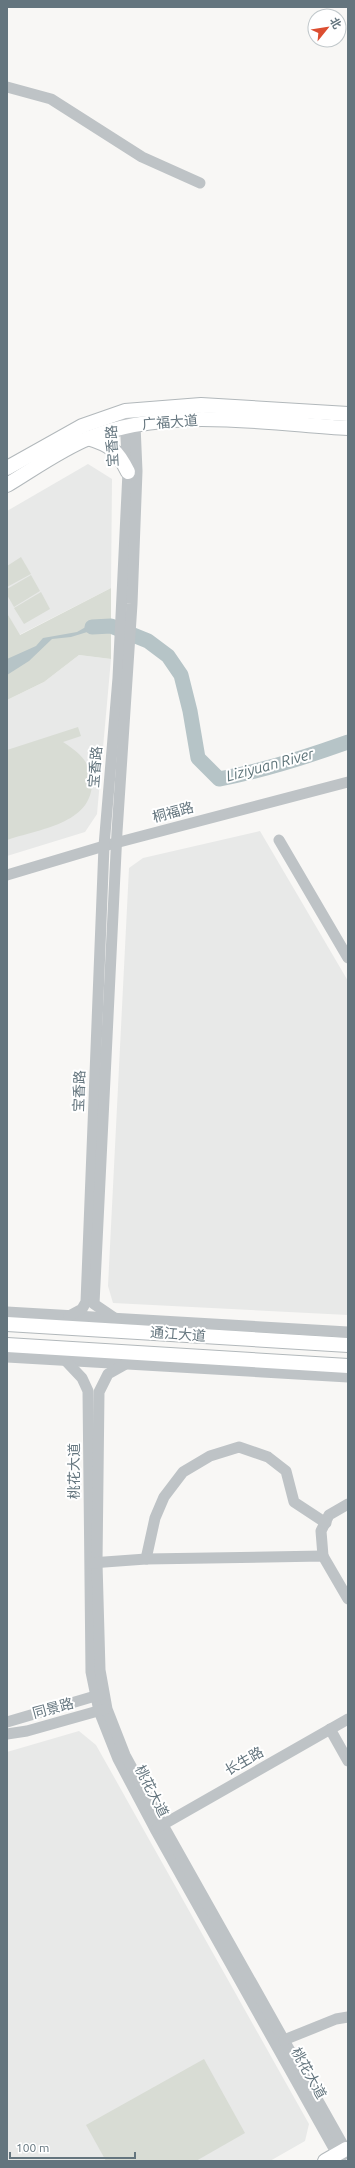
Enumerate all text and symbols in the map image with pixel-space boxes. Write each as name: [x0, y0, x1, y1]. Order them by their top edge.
north arrow: [307, 8, 347, 48]
text: 北: [328, 15, 344, 31]
street label: 广福大道: [142, 412, 198, 432]
street label: 宝香路: [103, 425, 121, 467]
water label: Liziyuan River: [224, 744, 317, 784]
street label: 宝香路: [85, 745, 105, 789]
street label: 桐福路: [151, 799, 195, 825]
street label: 宝香路: [70, 1070, 88, 1112]
street label: 通江大道: [150, 1324, 206, 1344]
street label: 桃花大道: [66, 1443, 82, 1499]
street label: 同景路: [31, 1695, 75, 1721]
street label: 长生路: [222, 1744, 266, 1778]
street label: 桃花大道: [132, 1762, 172, 1820]
street label: 桃花大道: [288, 2045, 330, 2101]
scale bar: [10, 2134, 135, 2160]
text: 100 m: [16, 2141, 49, 2154]

